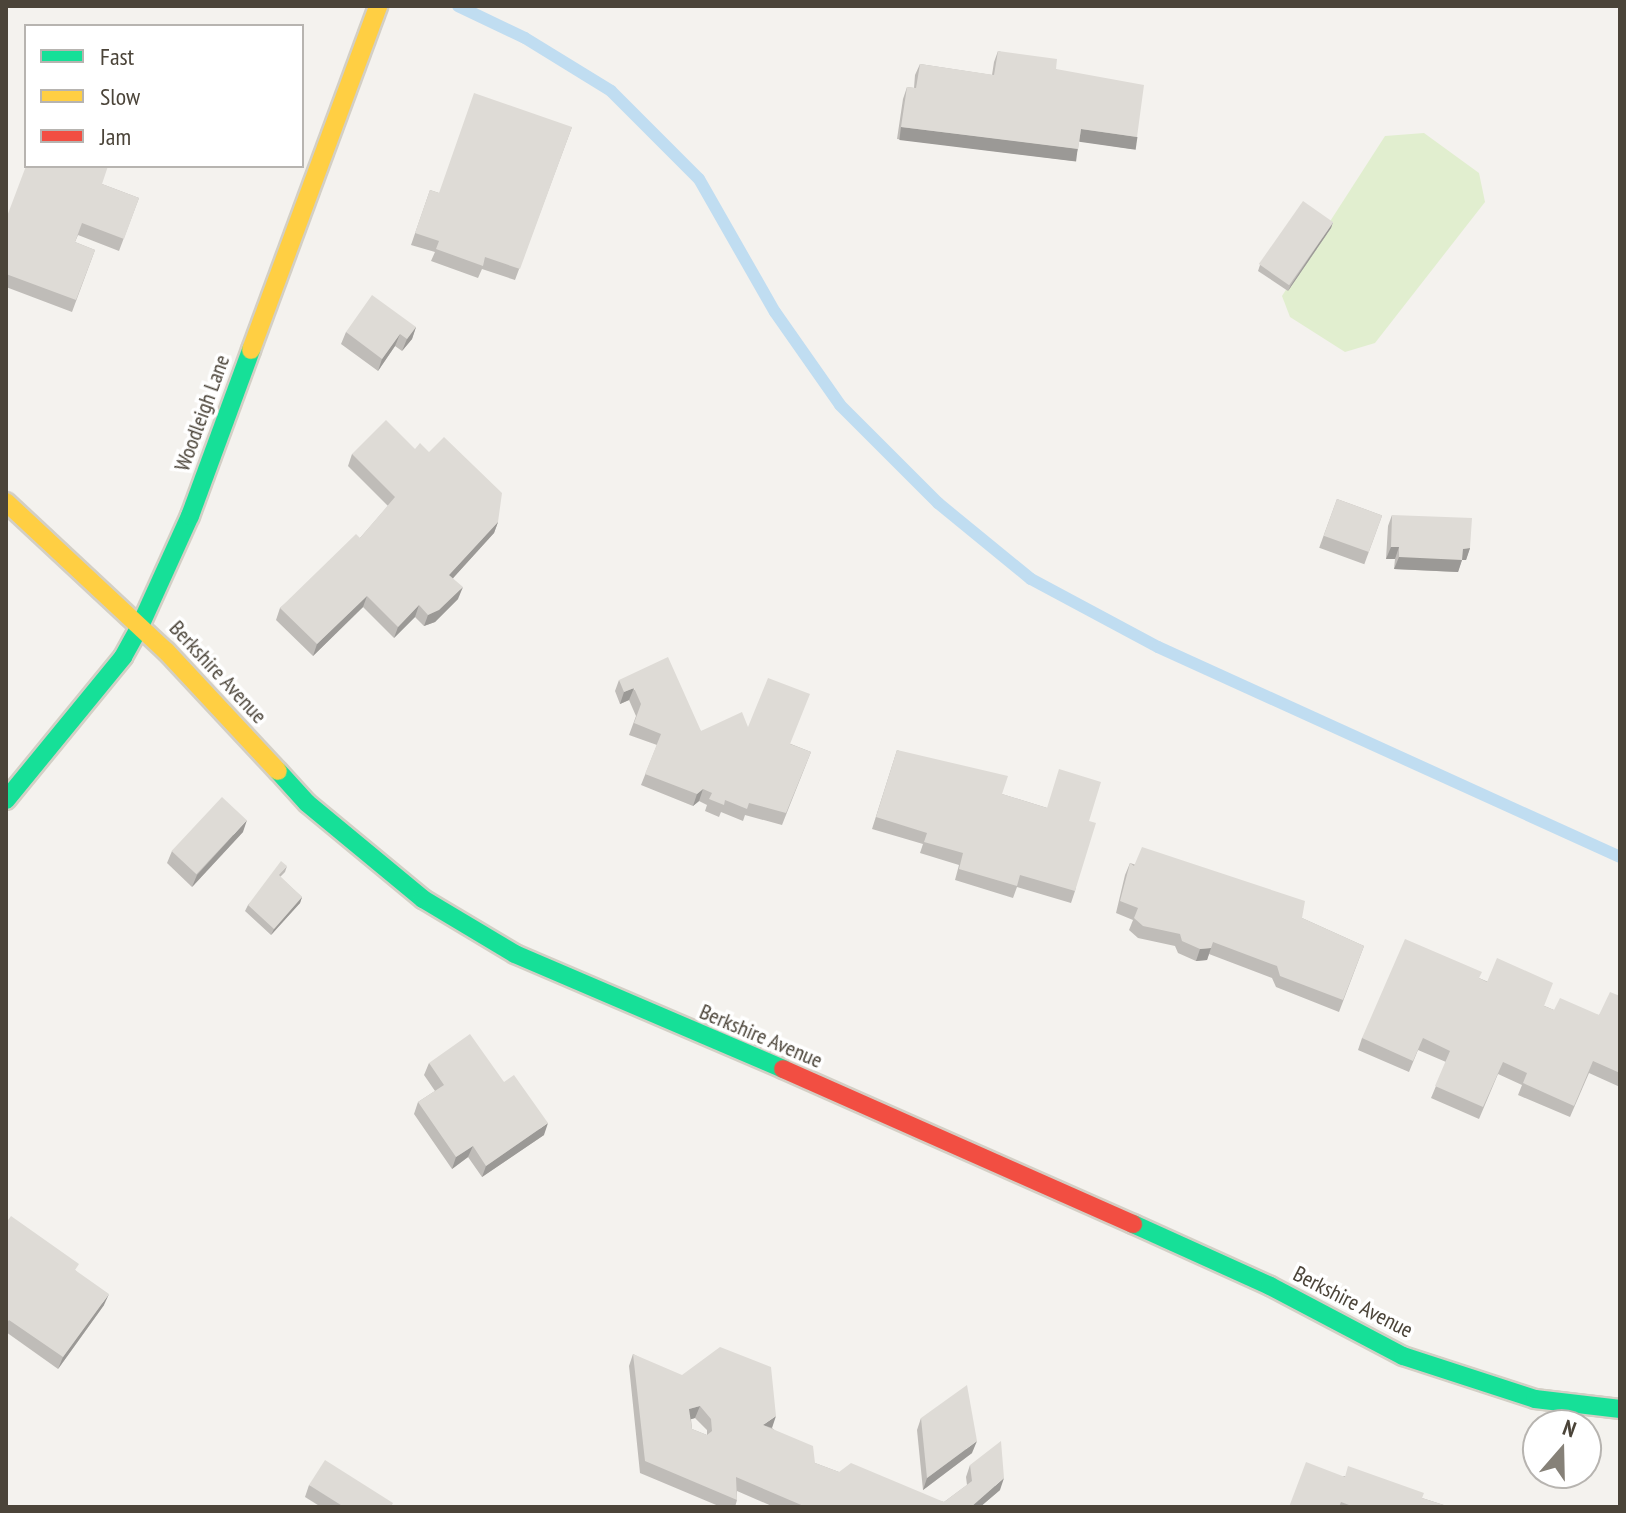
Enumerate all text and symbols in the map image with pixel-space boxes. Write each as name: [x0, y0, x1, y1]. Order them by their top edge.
legend: [24, 24, 304, 168]
text: Fast: [100, 41, 134, 72]
text: Slow: [100, 81, 140, 112]
text: Jam: [100, 121, 131, 152]
street label: Woodleigh Lane: [169, 351, 235, 475]
street label: Berkshire Avenue: [164, 615, 272, 729]
street label: Berkshire Avenue: [695, 998, 827, 1074]
street label: Berkshire Avenue: [1289, 1260, 1417, 1344]
north arrow: [1522, 1409, 1602, 1489]
text: N: [1559, 1413, 1580, 1444]

